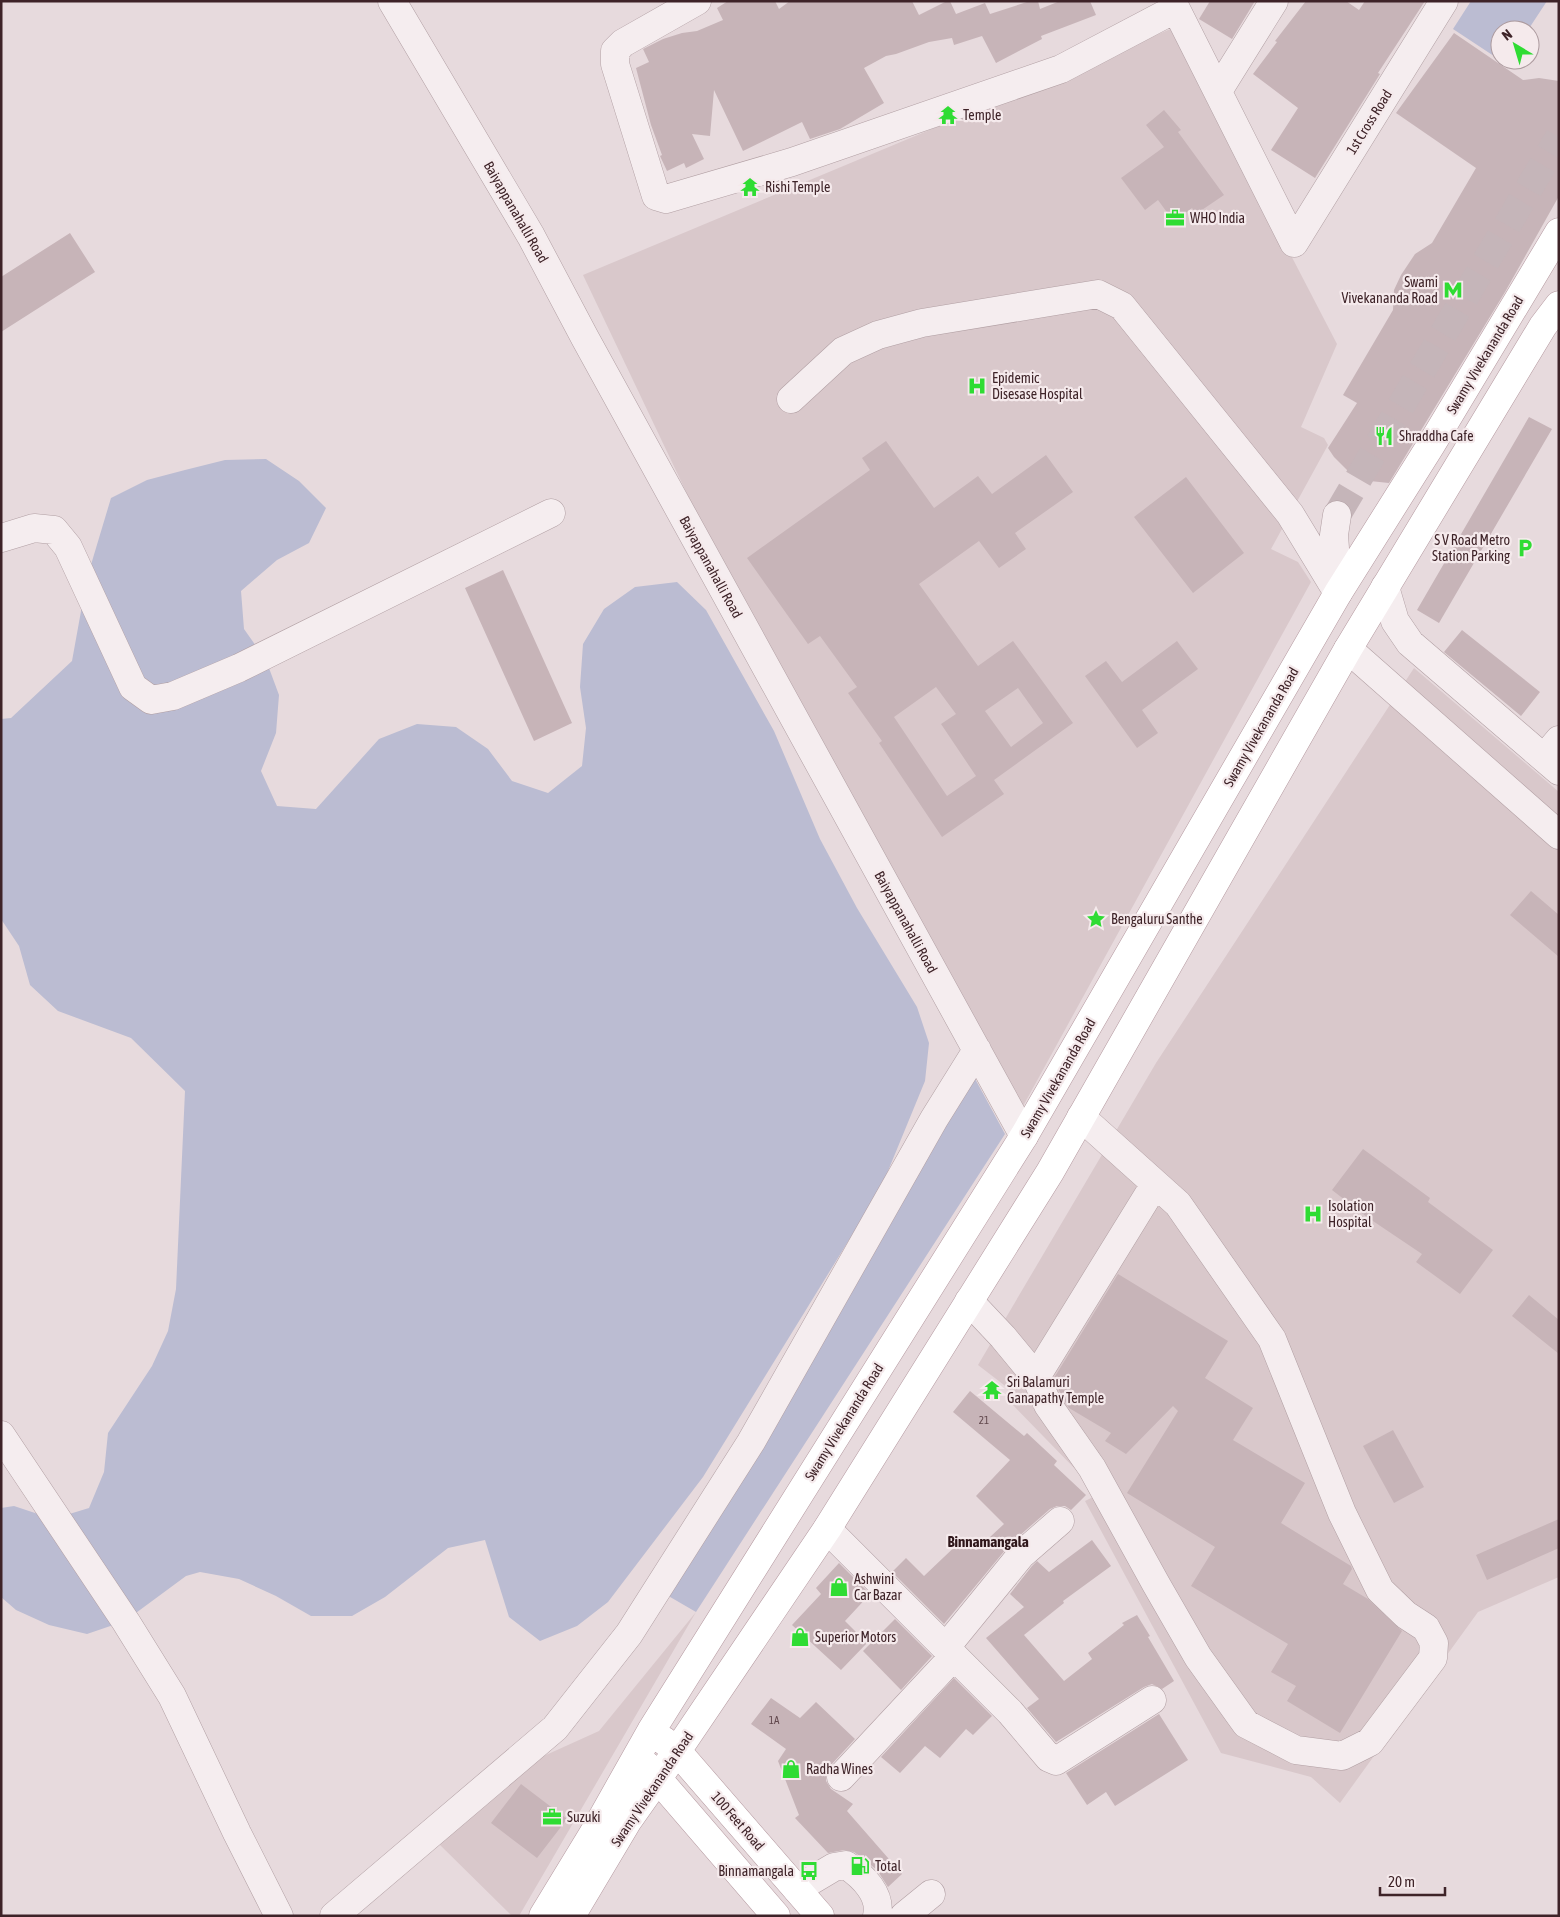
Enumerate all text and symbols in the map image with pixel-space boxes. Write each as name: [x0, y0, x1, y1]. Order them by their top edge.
north arrow: [1490, 20, 1540, 70]
text: N: [1499, 26, 1515, 44]
street label: 1st Cross Road: [1343, 87, 1395, 157]
temple icon: Temple: [937, 104, 959, 126]
place label: Temple: [963, 107, 1001, 123]
street label: Baiyappanahalli Road: [481, 159, 551, 265]
temple icon: Rishi Temple: [739, 176, 761, 198]
place label: Rishi Temple: [765, 179, 830, 195]
office icon: WHO India: [1164, 207, 1186, 229]
place label: WHO India: [1190, 210, 1245, 226]
place label: Swami Vivekananda Road: [1341, 274, 1438, 306]
metro station icon: Swami Vivekananda Road: [1442, 279, 1464, 301]
street label: Swamy Vivekananda Road: [1443, 293, 1527, 417]
place label: Epidemic Disesase Hospital: [992, 370, 1083, 402]
hospital icon: Epidemic Disesase Hospital: [966, 375, 988, 397]
restaurant icon: Shraddha Cafe: [1373, 425, 1395, 447]
place label: Shraddha Cafe: [1399, 428, 1474, 444]
street label: Baiyappanahalli Road: [676, 513, 746, 621]
place label: S V Road Metro Station Parking: [1432, 532, 1510, 564]
parking icon: S V Road Metro Station Parking: [1514, 537, 1536, 559]
street label: Swamy Vivekananda Road: [1220, 665, 1302, 789]
street label: Baiyappanahalli Road: [871, 868, 941, 976]
place icon: Bengaluru Santhe: [1085, 908, 1107, 930]
place label: Bengaluru Santhe: [1111, 911, 1203, 927]
street label: Swamy Vivekananda Road: [1017, 1016, 1099, 1140]
place label: Isolation Hospital: [1328, 1198, 1374, 1230]
hospital icon: Isolation Hospital: [1302, 1203, 1324, 1225]
street label: Swamy Vivekananda Road: [801, 1361, 887, 1483]
place label: Sri Balamuri Ganapathy Temple: [1007, 1374, 1104, 1406]
temple icon: Sri Balamuri Ganapathy Temple: [981, 1379, 1003, 1401]
house number: 21: [979, 1414, 989, 1426]
district label: Binnamangala: [947, 1533, 1029, 1550]
place label: Ashwini Car Bazar: [854, 1571, 903, 1603]
shop icon: Ashwini Car Bazar: [828, 1576, 850, 1598]
shop icon: Superior Motors: [789, 1626, 811, 1648]
place label: Superior Motors: [815, 1629, 896, 1645]
house number: 1A: [769, 1714, 780, 1726]
street label: Swamy Vivekananda Road: [608, 1729, 696, 1849]
shop icon: Radha Wines: [780, 1758, 802, 1780]
place label: Radha Wines: [806, 1761, 873, 1777]
street label: 100 Feet Road: [708, 1788, 768, 1854]
office icon: Suzuki: [541, 1806, 563, 1828]
place label: Suzuki: [567, 1809, 600, 1825]
fuel station icon: Total: [849, 1855, 871, 1877]
place label: Total: [875, 1858, 901, 1874]
bus stop icon: Binnamangala: [798, 1860, 820, 1882]
place label: Binnamangala: [718, 1863, 794, 1879]
scale bar: [1380, 1864, 1445, 1896]
text: 20 m: [1388, 1873, 1415, 1890]

